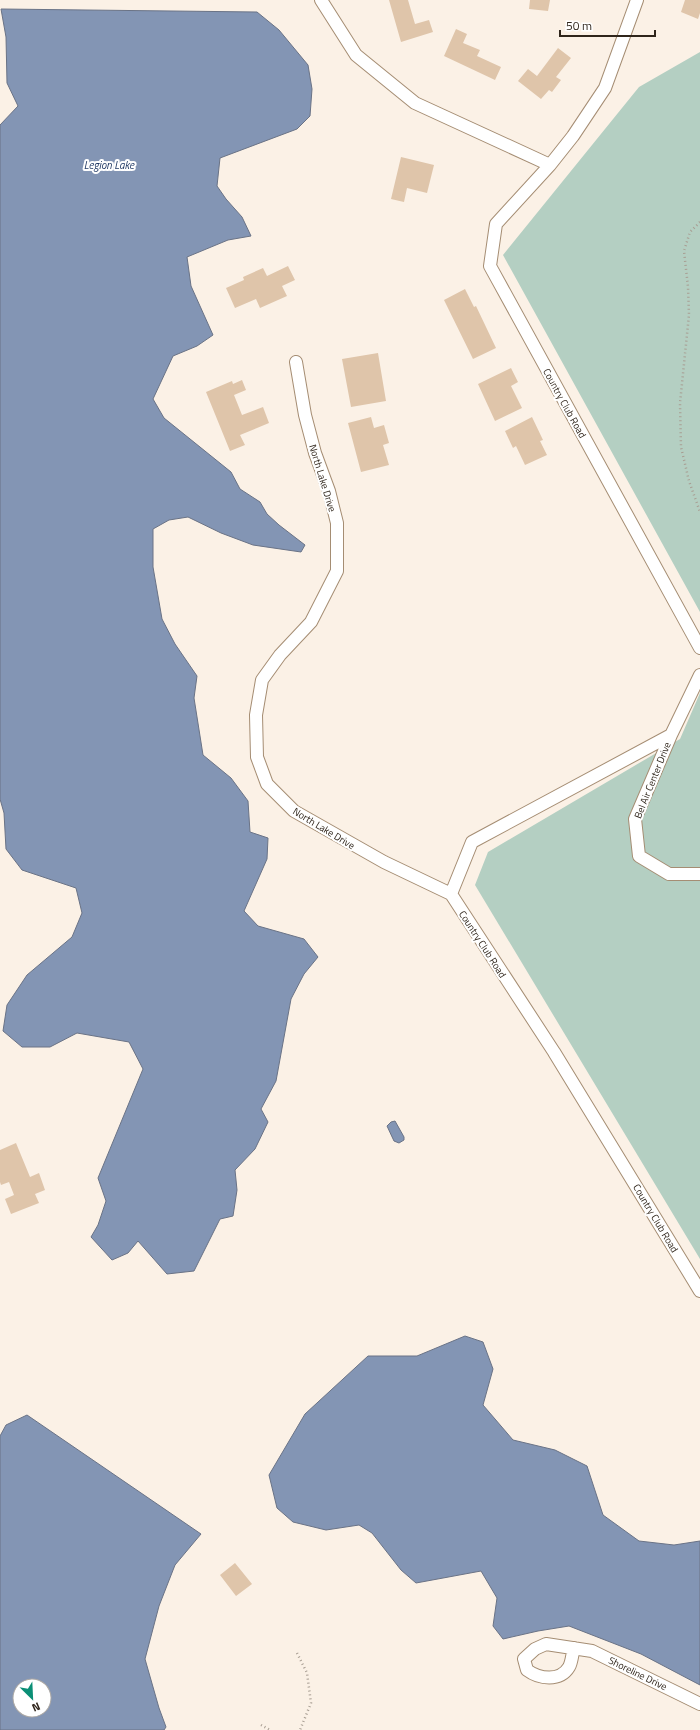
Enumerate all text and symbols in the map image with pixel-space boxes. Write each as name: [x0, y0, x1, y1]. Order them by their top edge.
scale bar: [560, 12, 655, 38]
text: 50 m: [566, 16, 592, 35]
water label: Legion Lake: [84, 157, 135, 173]
street label: Country Club Road: [539, 366, 590, 441]
street label: North Lake Drive: [305, 442, 340, 514]
street label: Bel Air Center Drive: [630, 740, 675, 821]
street label: North Lake Drive: [290, 804, 358, 853]
street label: Country Club Road: [455, 908, 510, 981]
street label: Country Club Road: [629, 1181, 682, 1255]
street label: Shoreline Drive: [606, 1653, 670, 1694]
north arrow: [12, 1678, 52, 1718]
text: N: [29, 1698, 43, 1716]

